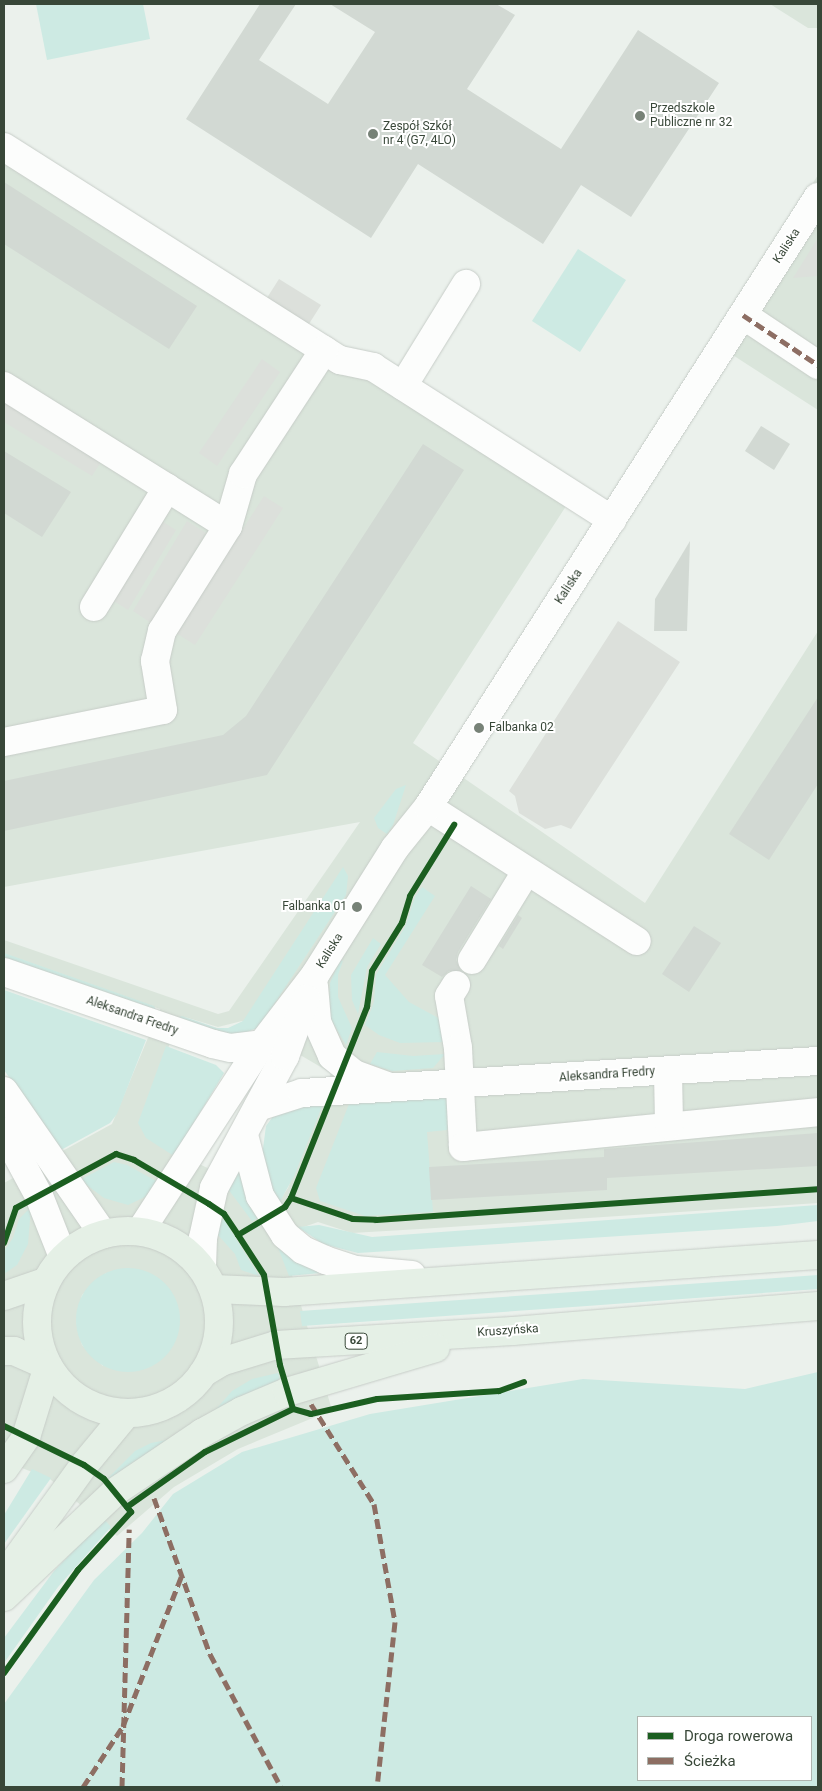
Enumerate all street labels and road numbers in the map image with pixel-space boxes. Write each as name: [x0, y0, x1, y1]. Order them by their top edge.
street label: Kaliska: [770, 226, 804, 266]
street label: Kaliska: [552, 567, 586, 607]
street label: Kaliska: [314, 931, 346, 971]
street label: Aleksandra Fredry: [84, 994, 180, 1038]
street label: Aleksandra Fredry: [559, 1064, 655, 1086]
street label: Kruszyńska: [477, 1322, 539, 1340]
road number: 62: [344, 1332, 368, 1350]

